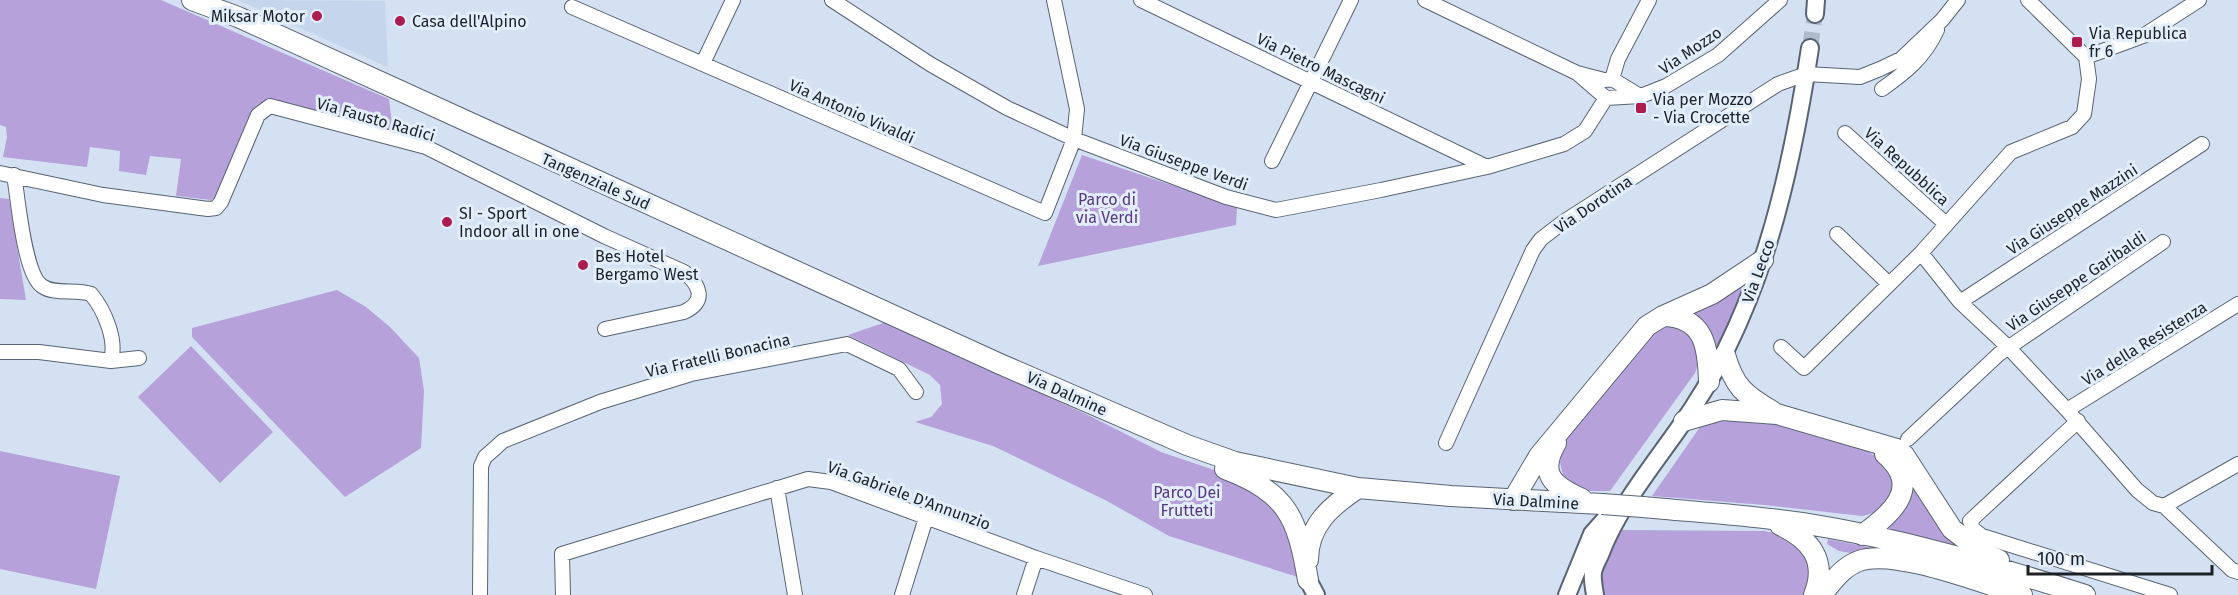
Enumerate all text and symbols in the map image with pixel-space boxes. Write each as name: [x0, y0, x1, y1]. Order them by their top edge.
place label: Miksar Motor: [211, 7, 306, 26]
marker: Miksar Motor: [310, 9, 324, 23]
place label: Casa dell'Alpino: [412, 12, 527, 31]
marker: Casa dell'Alpino: [393, 14, 407, 28]
street label: Via Mozzo: [1655, 23, 1725, 78]
place label: Via Republica fr 6: [2089, 24, 2187, 61]
street label: Via Pietro Mascagni: [1253, 29, 1388, 108]
marker: Via Republica fr 6: [2070, 35, 2084, 49]
street label: Via Antonio Vivaldi: [786, 75, 918, 148]
place label: Via per Mozzo - Via Crocette: [1653, 90, 1753, 127]
street label: Via Fausto Radici: [314, 93, 437, 145]
marker: Via per Mozzo - Via Crocette: [1634, 101, 1648, 115]
street label: Via Repubblica: [1860, 123, 1953, 209]
street label: Via Giuseppe Verdi: [1117, 130, 1251, 195]
street label: Tangenziale Sud: [539, 149, 653, 214]
street label: Via Giuseppe Mazzini: [2003, 160, 2141, 259]
street label: Via Dorotina: [1551, 172, 1636, 237]
park label: Parco di via Verdi: [1076, 190, 1138, 227]
place label: SI - Sport Indoor all in one: [459, 204, 580, 241]
marker: SI - Sport Indoor all in one: [440, 215, 454, 229]
street label: Via Giuseppe Garibaldi: [2003, 228, 2150, 335]
street label: Via Lecco: [1738, 237, 1779, 306]
place label: Bes Hotel Bergamo West: [595, 247, 699, 284]
marker: Bes Hotel Bergamo West: [576, 258, 590, 272]
street label: Via della Resistenza: [2078, 297, 2210, 390]
street label: Via Fratelli Bonacina: [644, 330, 792, 381]
street label: Via Dalmine: [1024, 367, 1110, 420]
street label: Via Gabriele D'Annunzio: [825, 457, 993, 534]
park label: Parco Dei Frutteti: [1153, 483, 1221, 520]
street label: Via Dalmine: [1493, 490, 1579, 513]
scale bar: [2028, 538, 2212, 576]
text: 100 m: [2037, 548, 2085, 570]

